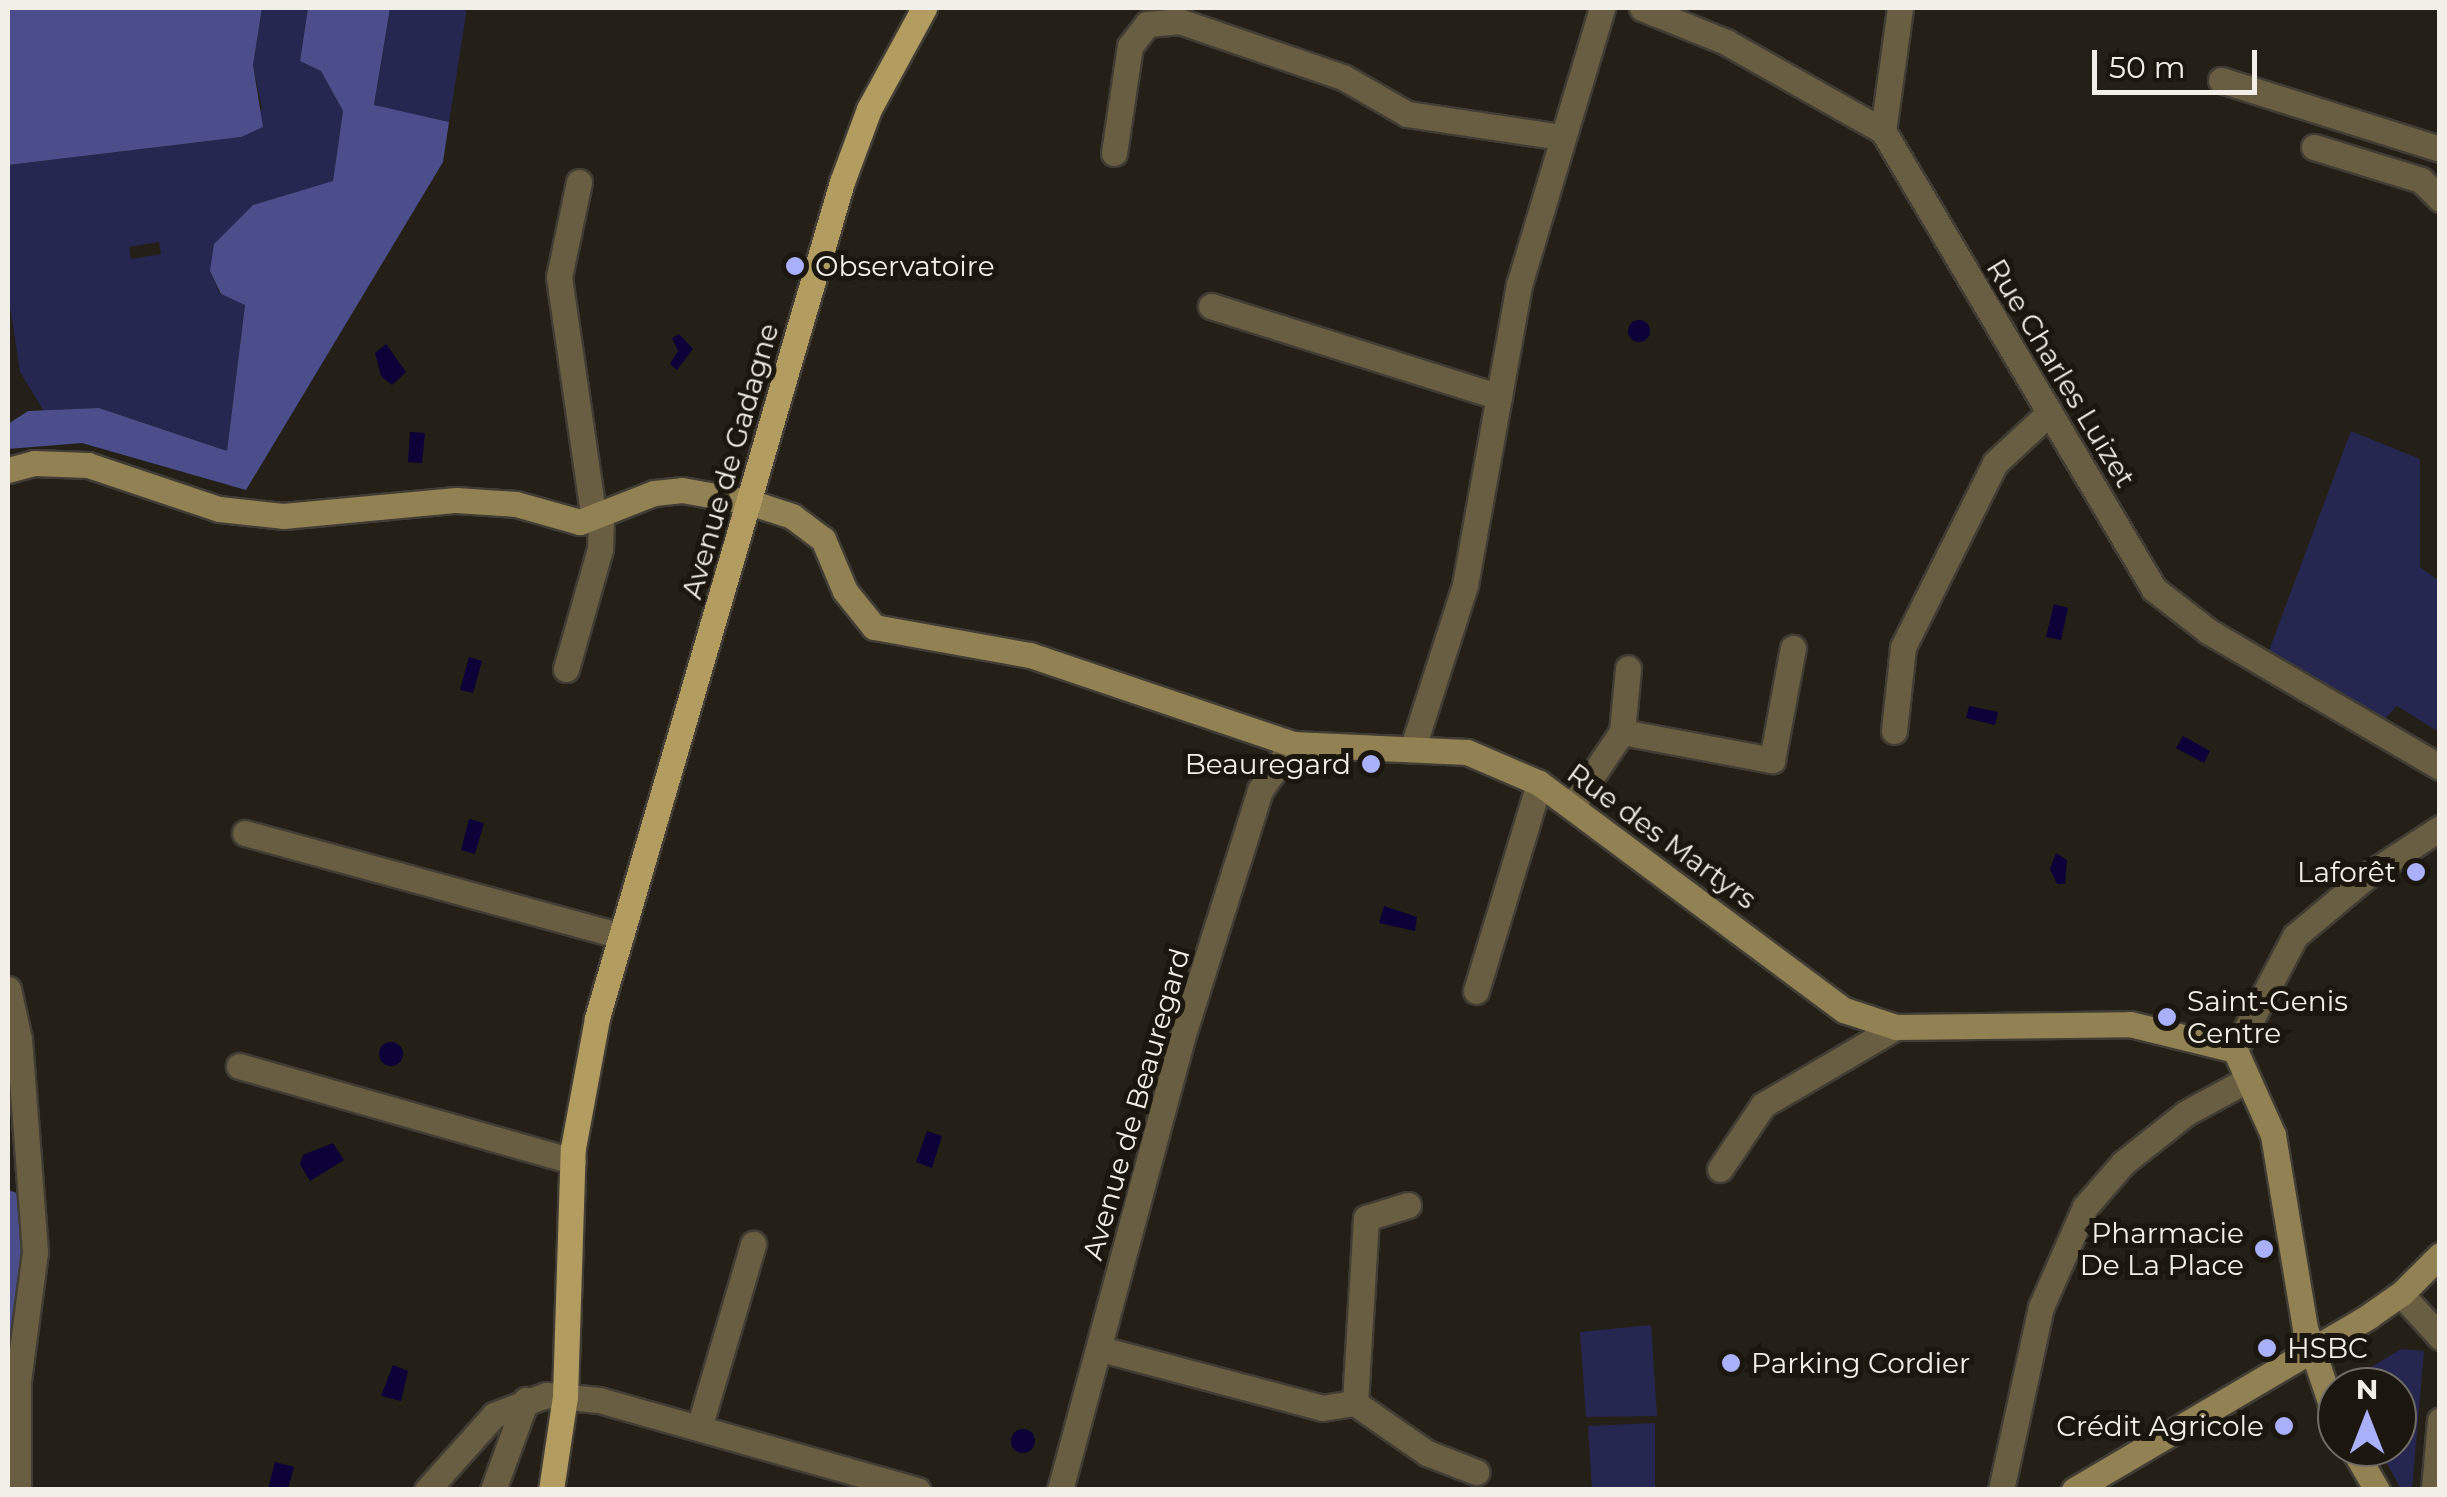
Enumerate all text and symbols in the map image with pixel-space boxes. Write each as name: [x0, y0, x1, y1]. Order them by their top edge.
scale bar: [2097, 30, 2262, 92]
text: 50 m: [2109, 49, 2186, 86]
place label: Observatoire: [815, 249, 995, 283]
street label: Rue Charles Luizet: [1980, 253, 2142, 493]
marker: Observatoire: [784, 255, 806, 277]
street label: Avenue de Gadagne: [675, 319, 785, 603]
place label: Beauregard: [1185, 747, 1351, 781]
marker: Beauregard: [1360, 753, 1382, 775]
street label: Rue des Martyrs: [1561, 756, 1763, 916]
place label: Laforêt: [2297, 855, 2396, 889]
marker: Laforêt: [2405, 861, 2427, 883]
street label: Avenue de Beauregard: [1075, 944, 1197, 1264]
place label: Saint-Genis Centre: [2187, 984, 2348, 1050]
marker: Saint-Genis Centre: [2156, 1006, 2178, 1028]
place label: Pharmacie De La Place: [2080, 1216, 2244, 1282]
marker: Pharmacie De La Place: [2253, 1238, 2275, 1260]
place label: HSBC: [2287, 1331, 2368, 1365]
marker: HSBC: [2256, 1337, 2278, 1359]
place label: Parking Cordier: [1751, 1346, 1970, 1380]
marker: Parking Cordier: [1720, 1352, 1742, 1374]
north arrow: [2317, 1367, 2417, 1467]
text: N: [2356, 1372, 2378, 1406]
place label: Crédit Agricole: [2056, 1409, 2264, 1443]
marker: Crédit Agricole: [2273, 1415, 2295, 1437]

